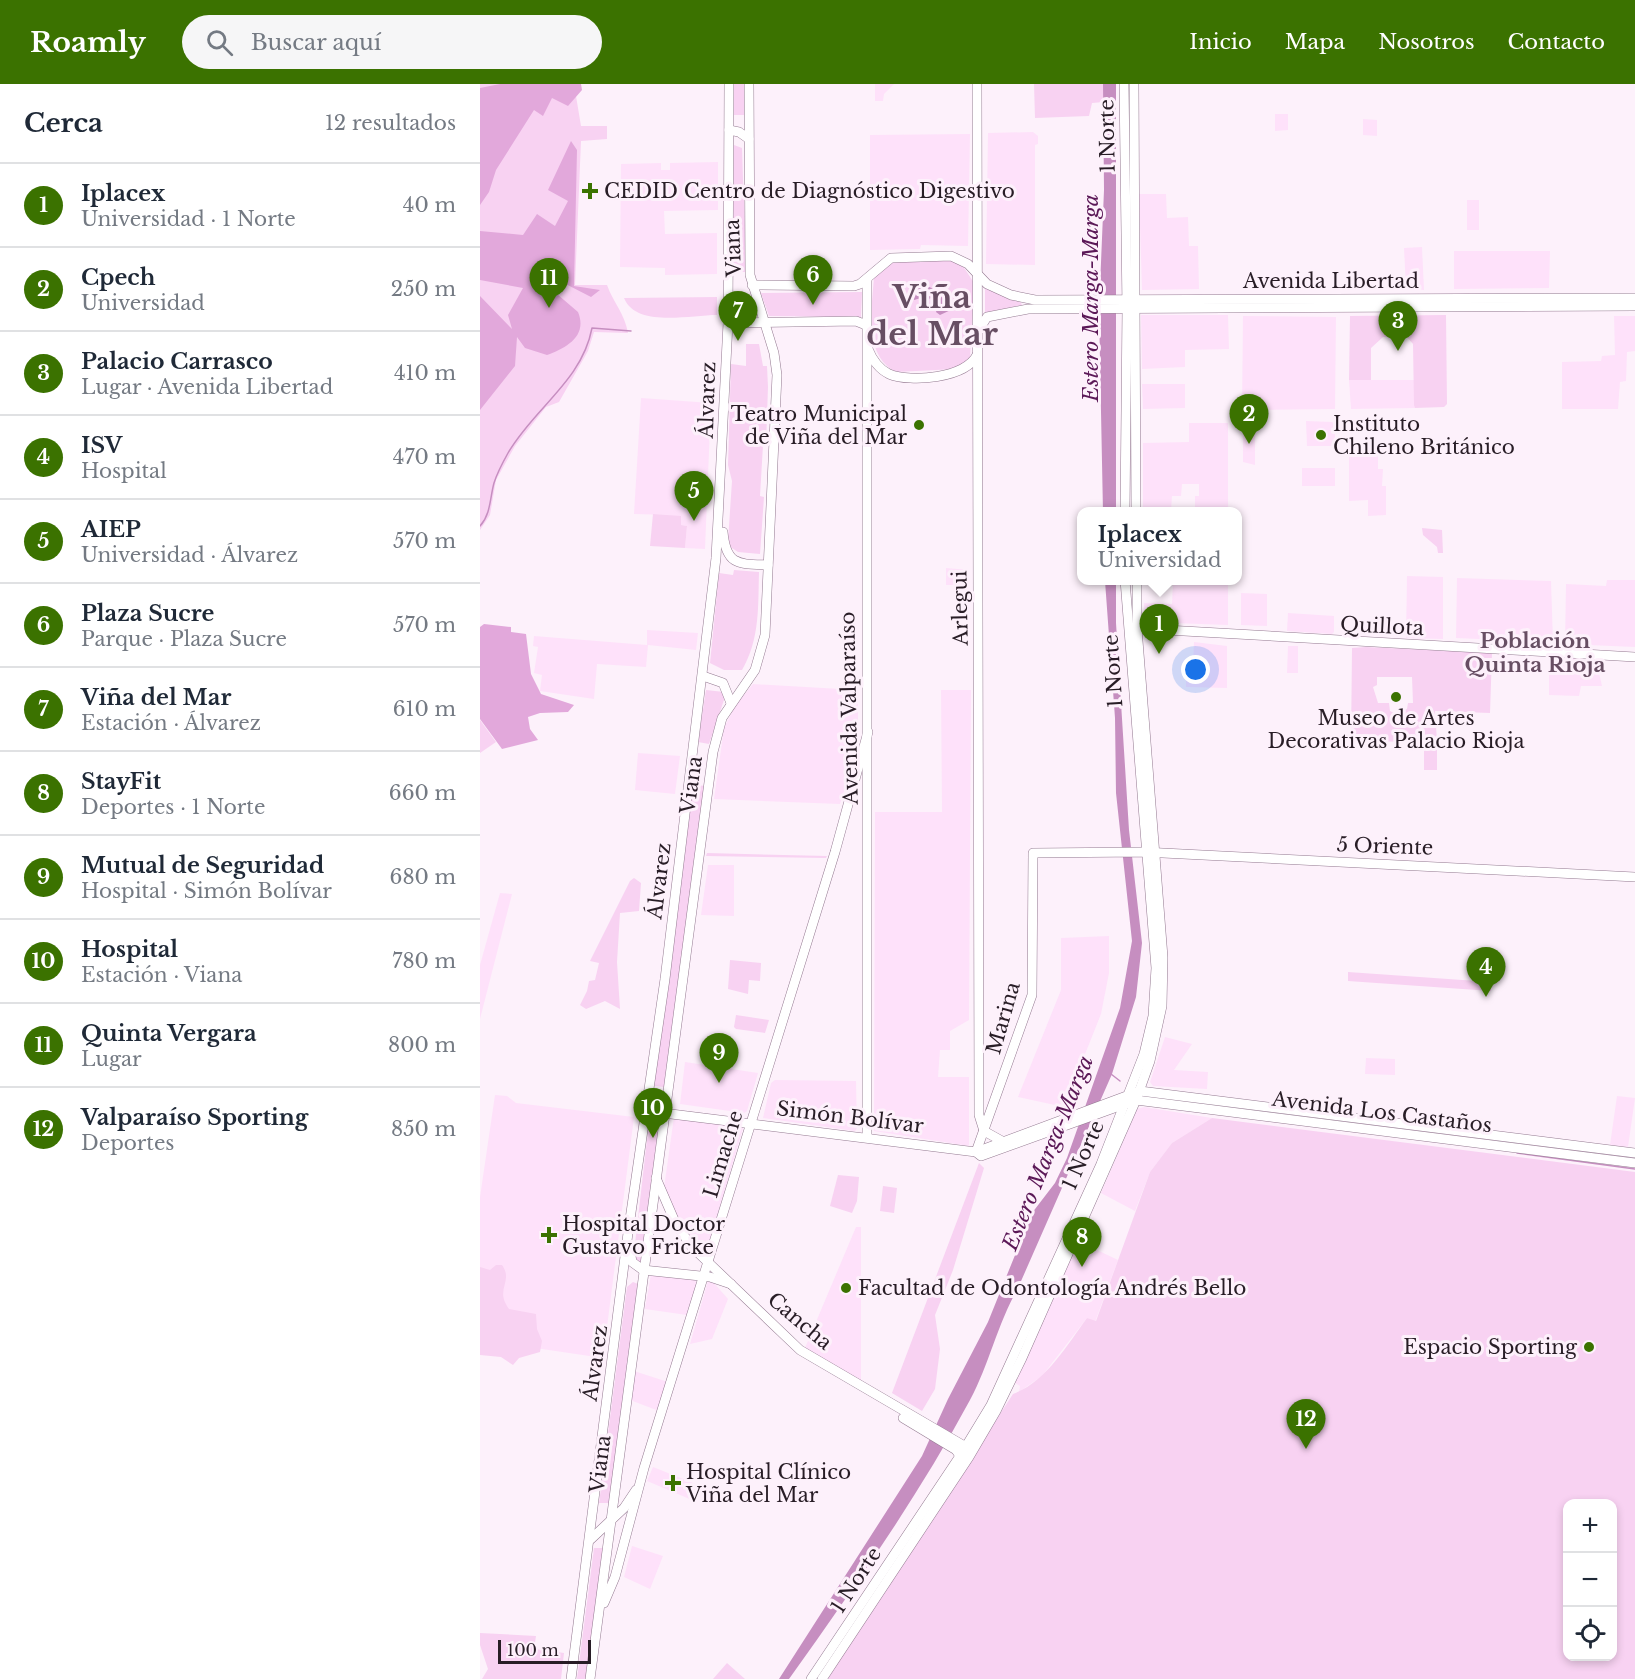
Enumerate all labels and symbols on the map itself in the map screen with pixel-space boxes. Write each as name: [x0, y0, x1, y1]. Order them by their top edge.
street label: 1 Norte: [1094, 99, 1120, 173]
place label: CEDID Centro de Diagnóstico Digestivo: [604, 179, 1015, 203]
marker: CEDID Centro de Diagnóstico Digestivo: [581, 182, 599, 200]
water label: Estero Marga-Marga: [1078, 194, 1104, 403]
street label: Viana: [720, 218, 746, 279]
pin: 6: [794, 256, 832, 305]
pin: 11: [530, 258, 568, 308]
street label: Avenida Libertad: [1242, 269, 1419, 293]
district label: Viña del Mar: [866, 277, 998, 354]
pin: 7: [718, 292, 758, 341]
pin: 3: [1378, 302, 1418, 351]
street label: Álvarez: [693, 361, 720, 440]
pin: 2: [1230, 394, 1268, 444]
place label: Teatro Municipal de Viña del Mar: [731, 402, 907, 449]
place label: Instituto Chileno Británico: [1333, 412, 1515, 459]
marker: Teatro Municipal de Viña del Mar: [912, 418, 926, 432]
marker: Instituto Chileno Británico: [1314, 428, 1328, 442]
pin: 5: [674, 472, 714, 521]
street label: Arlegui: [947, 570, 973, 647]
pin: 1: [1140, 604, 1178, 654]
street label: Avenida Valparaíso: [835, 611, 863, 806]
street label: Quillota: [1339, 612, 1425, 640]
district label: Población Quinta Rioja: [1465, 628, 1605, 678]
street label: 1 Norte: [1098, 633, 1128, 709]
your location: [1181, 655, 1210, 684]
marker: Museo de Artes Decorativas Palacio Rioja: [1389, 690, 1403, 704]
place label: Museo de Artes Decorativas Palacio Rioja: [1267, 706, 1525, 753]
street label: Viana: [675, 754, 707, 817]
street label: 5 Oriente: [1336, 832, 1434, 860]
street label: Álvarez: [641, 841, 676, 922]
pin: 4: [1466, 948, 1506, 997]
street label: Marina: [981, 978, 1025, 1057]
pin: 9: [700, 1034, 738, 1083]
water label: Estero Marga-Marga: [997, 1052, 1099, 1255]
street label: Avenida Los Castaños: [1270, 1086, 1493, 1137]
pin: 10: [634, 1088, 672, 1138]
street label: Simón Bolívar: [775, 1096, 925, 1138]
street label: Limache: [698, 1108, 748, 1200]
street label: 1 Norte: [1057, 1116, 1109, 1194]
place label: Hospital Doctor Gustavo Fricke: [562, 1212, 726, 1259]
pin: 8: [1062, 1218, 1102, 1267]
marker: Hospital Doctor Gustavo Fricke: [540, 1226, 558, 1244]
place label: Facultad de Odontología Andrés Bello: [858, 1276, 1246, 1300]
marker: Facultad de Odontología Andrés Bello: [839, 1281, 853, 1295]
street label: Cancha: [763, 1287, 838, 1355]
street label: Álvarez: [577, 1323, 612, 1404]
place label: Espacio Sporting: [1403, 1335, 1578, 1359]
marker: Espacio Sporting: [1582, 1340, 1596, 1354]
pin: 12: [1286, 1400, 1326, 1449]
street label: Viana: [584, 1433, 616, 1495]
place label: Hospital Clínico Viña del Mar: [685, 1460, 851, 1507]
marker: Hospital Clínico Viña del Mar: [664, 1474, 682, 1492]
street label: 1 Norte: [826, 1543, 886, 1617]
scale bar: [498, 1637, 591, 1664]

